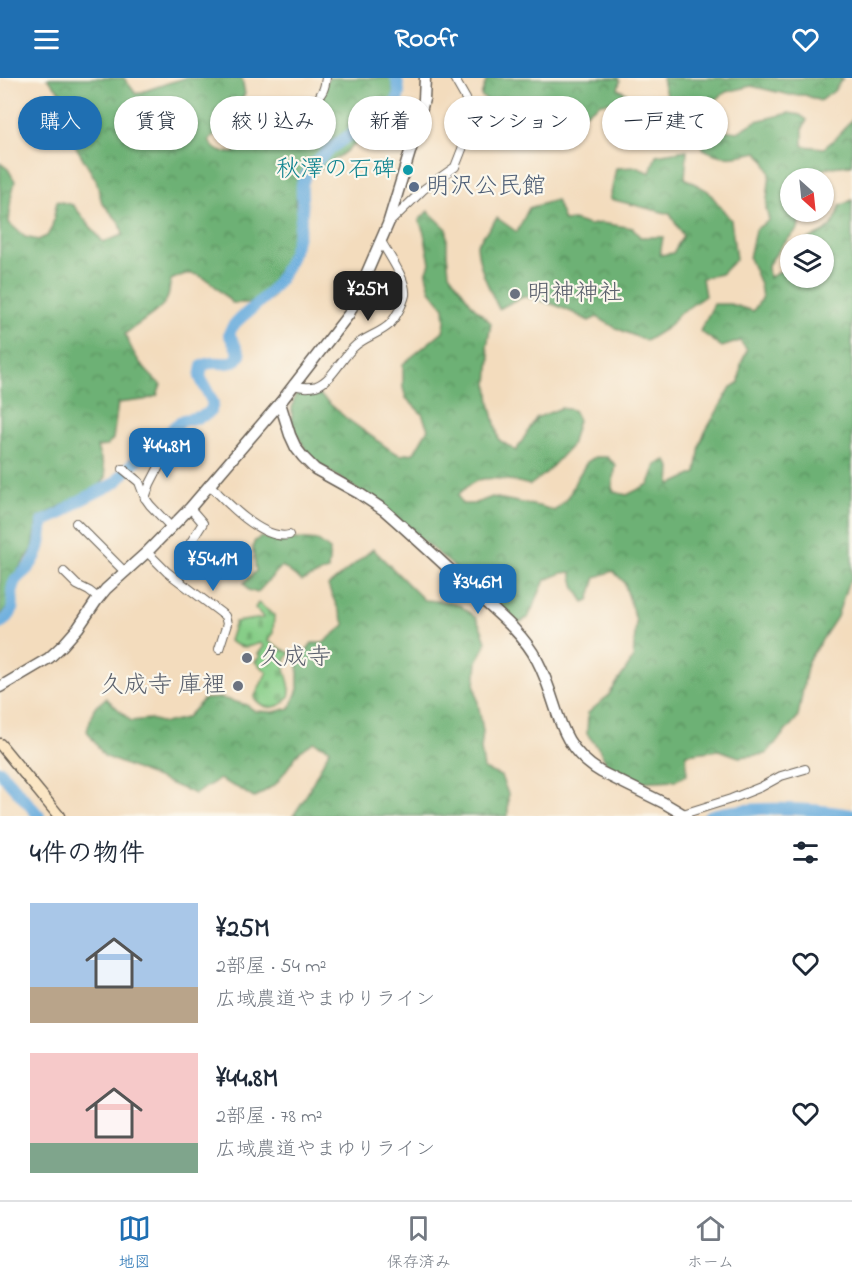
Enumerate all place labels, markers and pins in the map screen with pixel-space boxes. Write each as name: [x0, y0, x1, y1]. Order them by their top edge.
place label: 秋澤の石碑: [276, 153, 396, 188]
marker: 秋澤の石碑: [401, 163, 415, 177]
place label: 明沢公民館: [426, 170, 546, 205]
marker: 明沢公民館: [407, 180, 421, 194]
pin: ¥25M: [332, 271, 404, 322]
place label: 明神神社: [527, 277, 623, 312]
marker: 明神神社: [508, 287, 522, 301]
pin: ¥44.8M: [118, 428, 216, 479]
pin: ¥54.1M: [164, 541, 262, 592]
pin: ¥34.6M: [429, 564, 527, 615]
place label: 久成寺: [259, 641, 331, 676]
marker: 久成寺: [240, 651, 254, 665]
place label: 久成寺 庫裡: [100, 669, 226, 704]
marker: 久成寺 庫裡: [231, 679, 245, 693]

